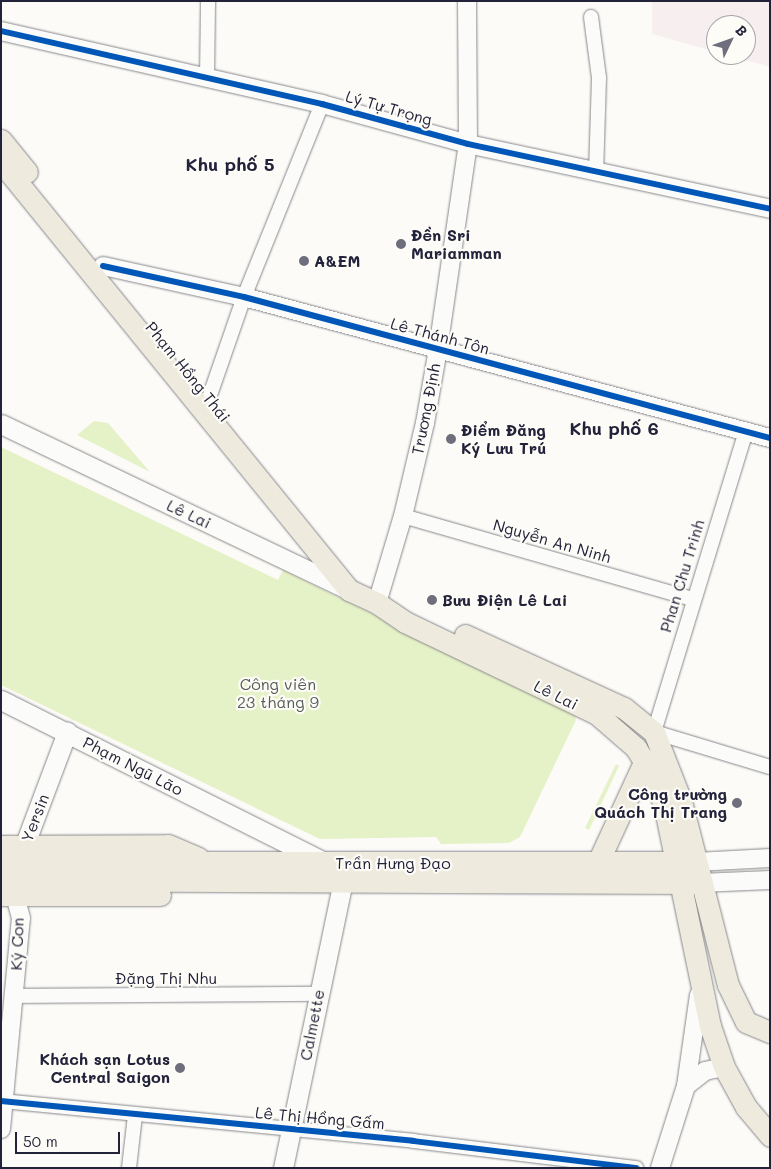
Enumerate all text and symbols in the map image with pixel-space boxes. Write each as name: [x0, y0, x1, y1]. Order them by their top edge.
north arrow: [706, 15, 756, 65]
text: B: [732, 20, 752, 40]
street label: Lý Tự Trọng: [343, 86, 435, 130]
district label: Khu phố 5: [186, 153, 274, 175]
place label: Đền Sri Mariamman: [411, 225, 502, 263]
marker: Đền Sri Mariamman: [395, 238, 407, 250]
place label: A&EM: [314, 251, 360, 271]
marker: A&EM: [298, 255, 310, 267]
street label: Lê Thánh Tôn: [388, 314, 492, 358]
street label: Phạm Hồng Thái: [142, 318, 234, 426]
street label: Trương Định: [408, 362, 444, 456]
district label: Khu phố 6: [569, 417, 659, 439]
place label: Điểm Đăng Ký Lưu Trú: [461, 420, 546, 458]
marker: Điểm Đăng Ký Lưu Trú: [445, 433, 457, 445]
street label: Lê Lai: [164, 495, 214, 533]
street label: Nguyễn An Ninh: [491, 515, 613, 567]
street label: Phan Chu Trinh: [656, 517, 708, 635]
place label: Bưu Điện Lê Lai: [442, 590, 567, 610]
marker: Bưu Điện Lê Lai: [426, 594, 438, 606]
park label: Công viên 23 tháng 9: [237, 674, 319, 712]
street label: Lê Lai: [531, 676, 581, 714]
street label: Phạm Ngũ Lão: [80, 733, 186, 799]
place label: Công trường Quách Thị Trang: [594, 784, 727, 822]
street label: Yersin: [17, 791, 53, 845]
marker: Công trường Quách Thị Trang: [731, 797, 743, 809]
street label: Trần Hưng Đạo: [335, 853, 451, 873]
street label: Ký Con: [6, 917, 28, 971]
street label: Ðặng Thị Nhu: [115, 968, 217, 988]
street label: Calmette: [296, 988, 328, 1062]
place label: Khách sạn Lotus Central Saigon: [40, 1049, 170, 1087]
marker: Khách sạn Lotus Central Saigon: [174, 1062, 186, 1074]
street label: Lê Thị Hồng Gấm: [254, 1103, 386, 1133]
scale bar: [18, 1122, 122, 1154]
text: 50 m: [23, 1131, 58, 1151]

